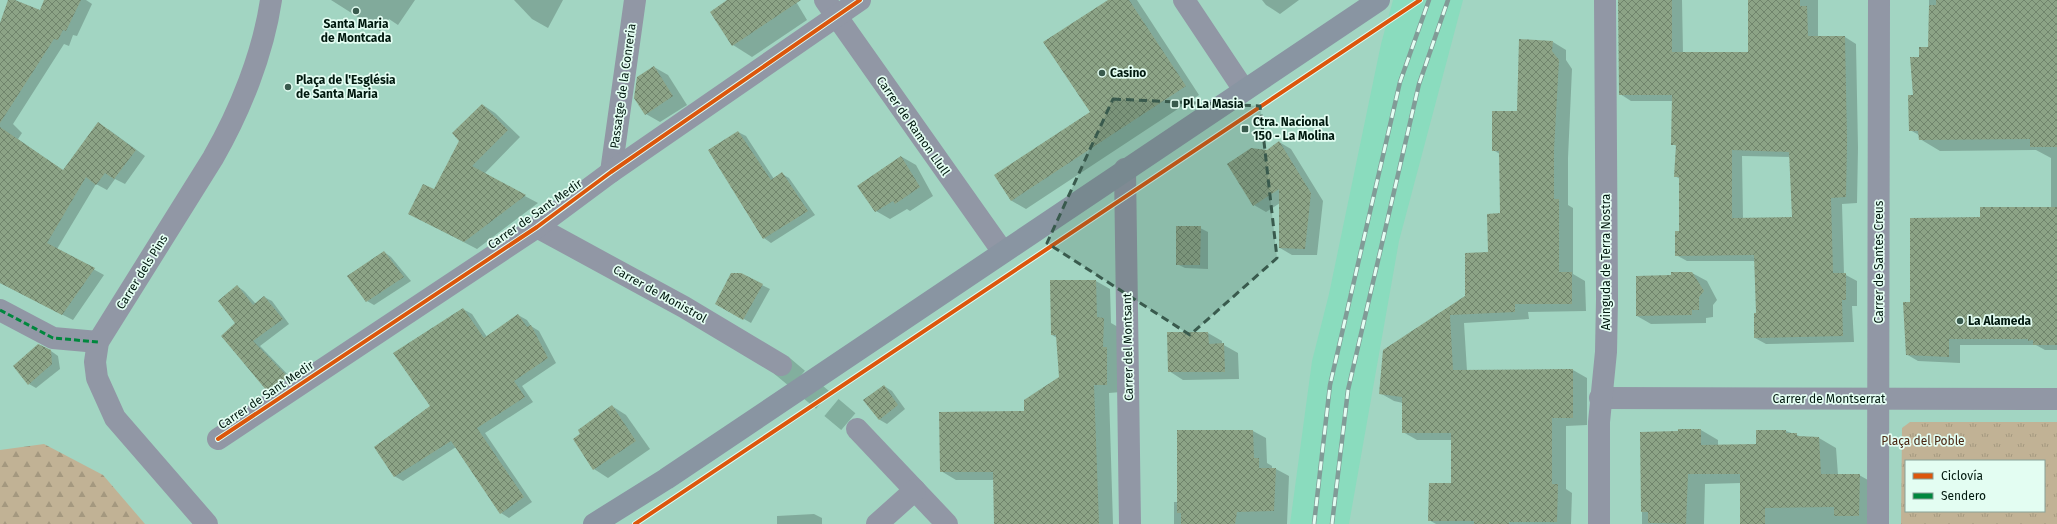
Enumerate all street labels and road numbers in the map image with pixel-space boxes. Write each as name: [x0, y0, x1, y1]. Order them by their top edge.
street label: Passatge de la Conreria: [607, 23, 639, 149]
street label: Carrer de Ramon Llull: [873, 74, 953, 179]
street label: Carrer de Sant Medir: [485, 176, 585, 252]
street label: Avinguda de Terra Nostra: [1599, 194, 1613, 330]
street label: Carrer de Santes Creus: [1872, 200, 1886, 323]
street label: Carrer dels Pins: [113, 232, 171, 312]
street label: Carrer de Monistrol: [611, 262, 710, 326]
street label: Carrer del Montsant: [1120, 292, 1136, 401]
street label: Carrer de Sant Medir: [216, 358, 317, 432]
street label: Carrer de Montserrat: [1773, 392, 1886, 406]

